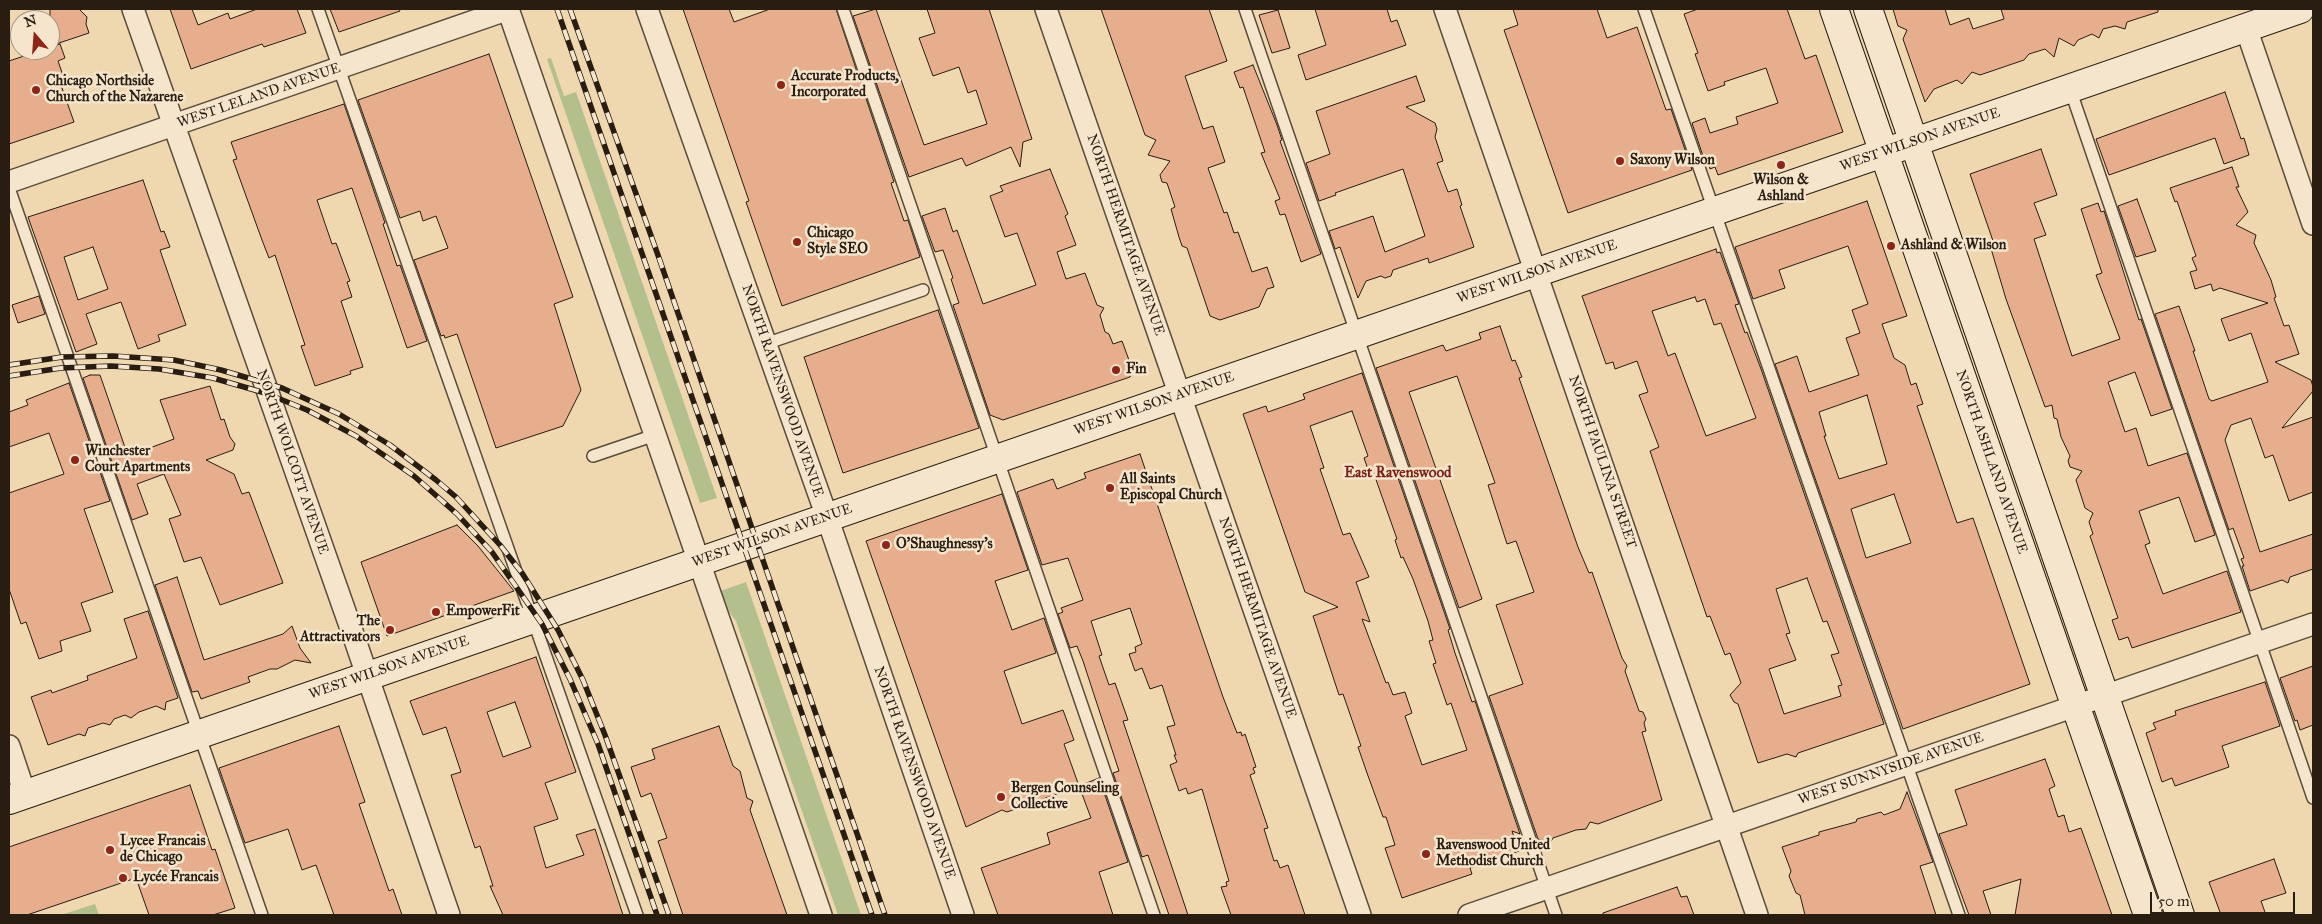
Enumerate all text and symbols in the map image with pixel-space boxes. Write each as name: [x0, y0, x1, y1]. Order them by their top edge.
north arrow: [10, 10, 60, 60]
text: N: [22, 11, 39, 31]
street label: WEST LELAND AVENUE: [175, 60, 343, 132]
place label: Accurate Products, Incorporated: [791, 69, 899, 102]
place label: Chicago Northside Church of the Nazarene: [46, 74, 183, 106]
marker: Accurate Products, Incorporated: [775, 79, 787, 91]
marker: Chicago Northside Church of the Nazarene: [30, 84, 42, 96]
street label: WEST WILSON AVENUE: [1838, 105, 2002, 175]
street label: NORTH HERMITAGE AVENUE: [1083, 132, 1167, 338]
place label: Saxony Wilson: [1630, 153, 1715, 169]
marker: Saxony Wilson: [1614, 155, 1626, 167]
marker: Wilson & Ashland: [1775, 159, 1787, 171]
place label: Wilson & Ashland: [1753, 173, 1809, 206]
place label: Chicago Style SEO: [807, 226, 868, 258]
marker: Chicago Style SEO: [791, 236, 803, 248]
street label: WEST WILSON AVENUE: [1455, 237, 1619, 307]
place label: Ashland & Wilson: [1901, 238, 2006, 254]
marker: Ashland & Wilson: [1885, 240, 1897, 252]
street label: NORTH RAVENSWOOD AVENUE: [738, 282, 826, 500]
place label: Fin: [1126, 362, 1147, 378]
marker: Fin: [1110, 364, 1122, 376]
street label: NORTH WOLCOTT AVENUE: [252, 367, 332, 557]
street label: NORTH ASHLAND AVENUE: [1952, 368, 2030, 556]
street label: WEST WILSON AVENUE: [1072, 369, 1236, 439]
street label: NORTH PAULINA STREET: [1564, 373, 1640, 551]
place label: Winchester Court Apartments: [85, 444, 190, 477]
marker: Winchester Court Apartments: [69, 454, 81, 466]
district label: East Ravenswood: [1344, 464, 1452, 482]
place label: All Saints Episcopal Church: [1120, 472, 1222, 504]
marker: All Saints Episcopal Church: [1104, 482, 1116, 494]
street label: WEST WILSON AVENUE: [690, 501, 854, 571]
street label: NORTH HERMITAGE AVENUE: [1215, 515, 1299, 721]
place label: O'Shaughnessy's: [896, 537, 993, 553]
marker: O'Shaughnessy's: [880, 539, 892, 551]
place label: EmpowerFit: [446, 604, 520, 620]
marker: EmpowerFit: [430, 606, 442, 618]
place label: The Attractivators: [300, 614, 380, 646]
marker: The Attractivators: [384, 624, 396, 636]
street label: WEST WILSON AVENUE: [307, 633, 471, 703]
street label: NORTH RAVENSWOOD AVENUE: [870, 664, 958, 882]
street label: WEST SUNNYSIDE AVENUE: [1796, 729, 1986, 809]
place label: Bergen Counseling Collective: [1011, 781, 1119, 814]
marker: Bergen Counseling Collective: [995, 791, 1007, 803]
place label: Lycee Francais de Chicago: [120, 834, 206, 866]
place label: Ravenswood United Methodist Church: [1436, 838, 1550, 870]
marker: Lycee Francais de Chicago: [104, 844, 116, 856]
marker: Ravenswood United Methodist Church: [1420, 848, 1432, 860]
place label: Lycée Francais: [133, 870, 219, 886]
marker: Lycée Francais: [117, 872, 129, 884]
scale bar: [2152, 882, 2297, 914]
text: 50 m: [2158, 892, 2190, 910]

